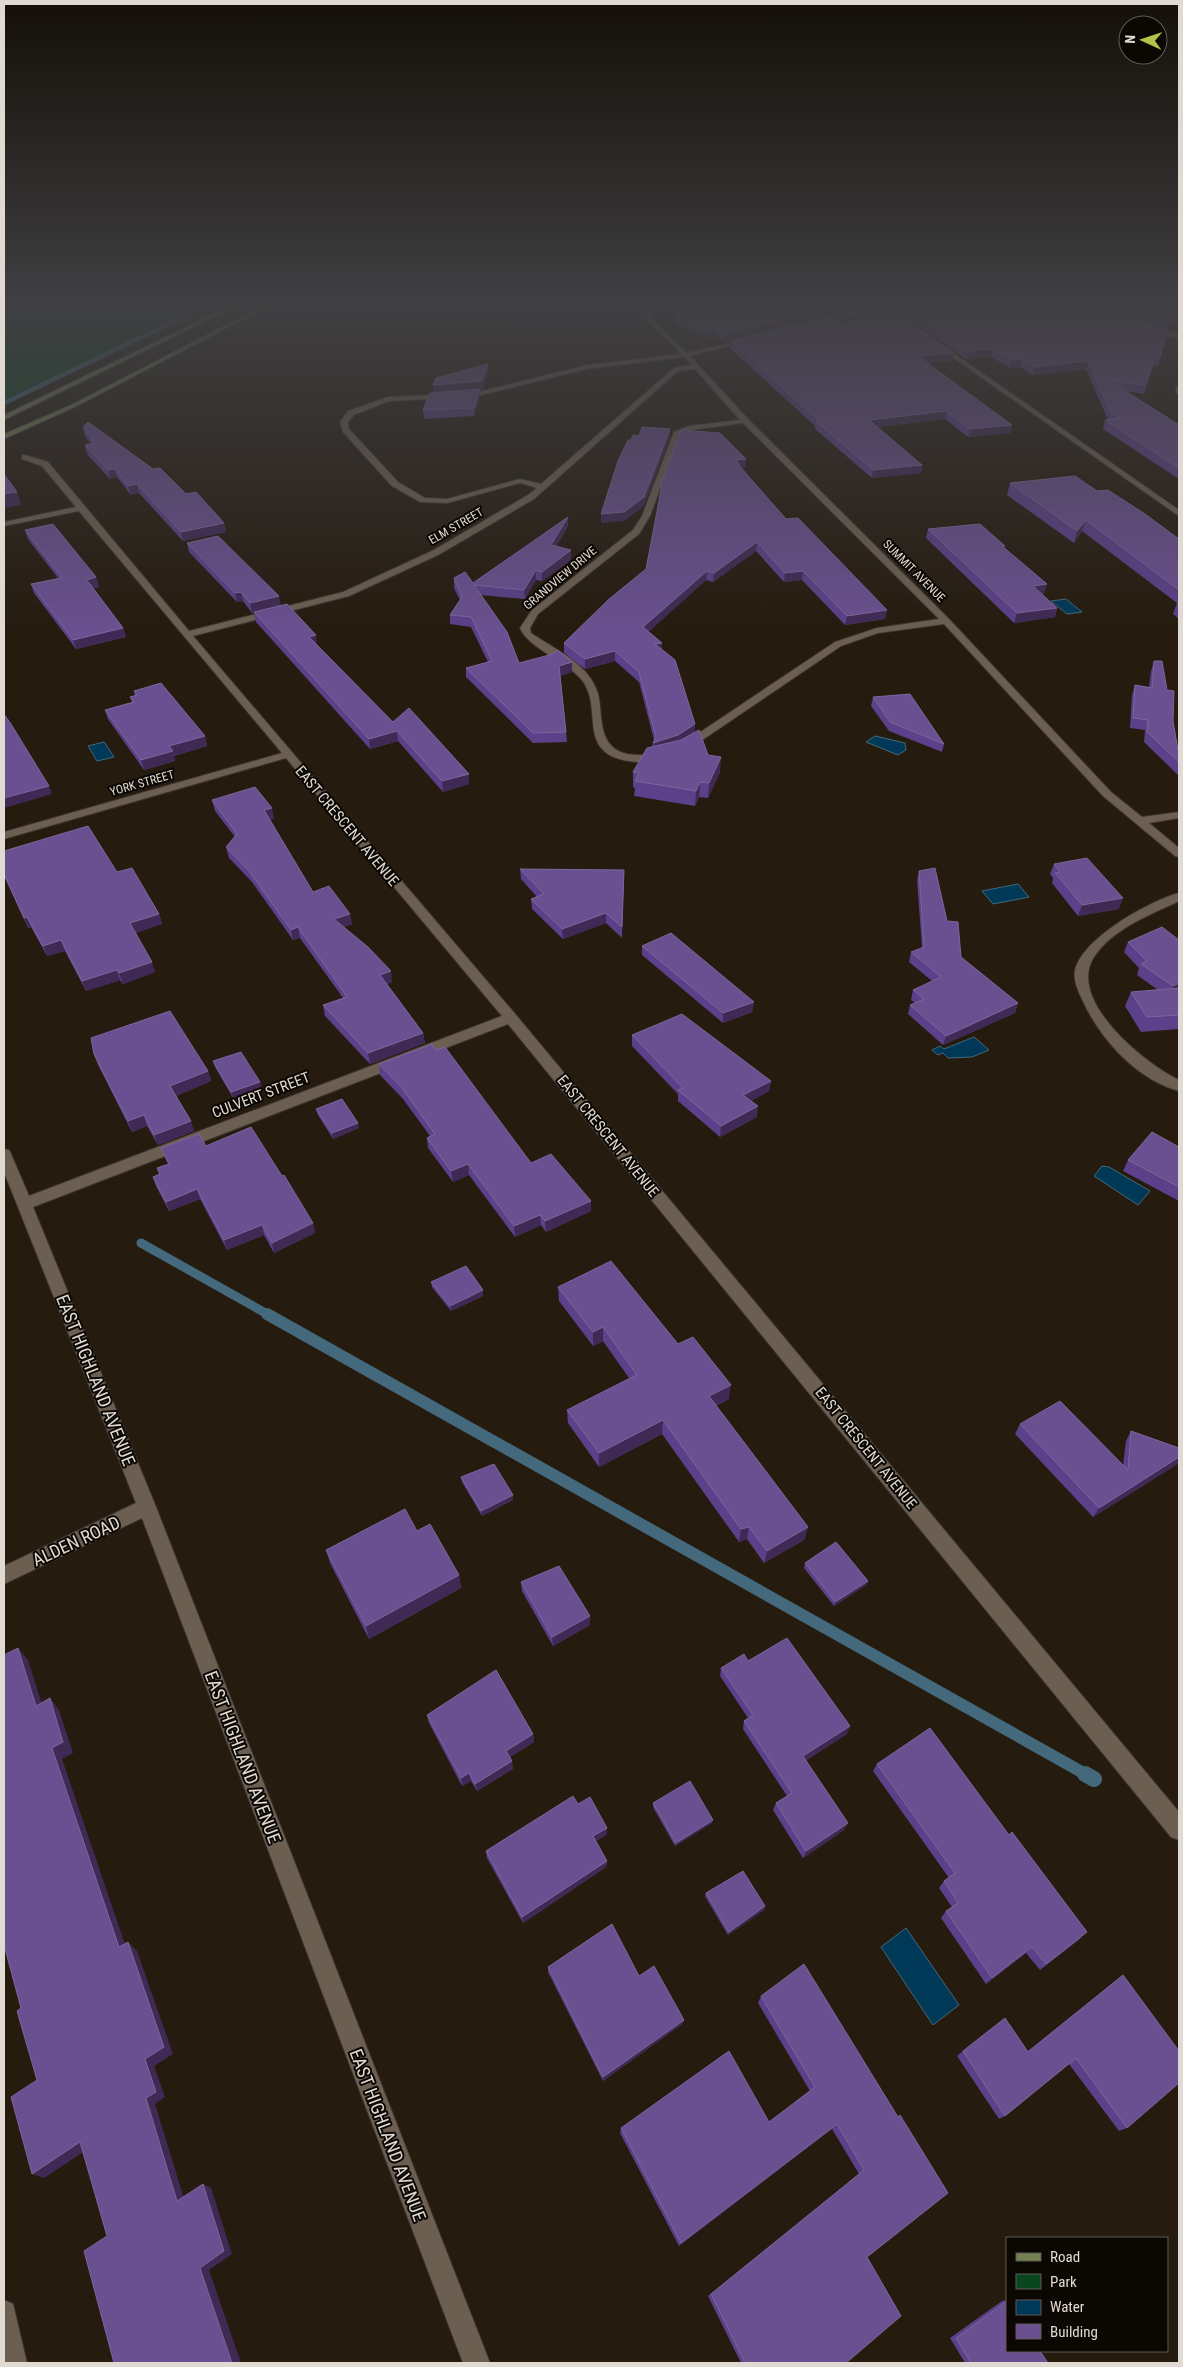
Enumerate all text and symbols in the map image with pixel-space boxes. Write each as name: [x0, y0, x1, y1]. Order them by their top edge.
north arrow: [1118, 15, 1168, 65]
text: N: [1122, 35, 1138, 44]
street label: ELM STREET: [426, 505, 486, 547]
street label: SUMMIT AVENUE: [880, 537, 948, 605]
street label: GRANDVIEW DRIVE: [521, 543, 599, 613]
street label: EAST CRESCENT AVENUE: [291, 762, 403, 890]
street label: YORK STREET: [108, 767, 176, 799]
street label: CULVERT STREET: [210, 1068, 313, 1122]
street label: EAST CRESCENT AVENUE: [553, 1071, 663, 1201]
street label: EAST HIGHLAND AVENUE: [52, 1291, 140, 1469]
street label: EAST CRESCENT AVENUE: [811, 1383, 921, 1513]
street label: ALDEN ROAD: [29, 1512, 123, 1570]
street label: EAST HIGHLAND AVENUE: [200, 1668, 286, 1846]
street label: EAST HIGHLAND AVENUE: [345, 2046, 431, 2224]
legend: [1006, 2237, 1168, 2352]
text: Road: [1050, 2248, 1080, 2266]
text: Park: [1050, 2273, 1077, 2291]
text: Water: [1050, 2298, 1085, 2316]
text: Building: [1050, 2323, 1098, 2341]

